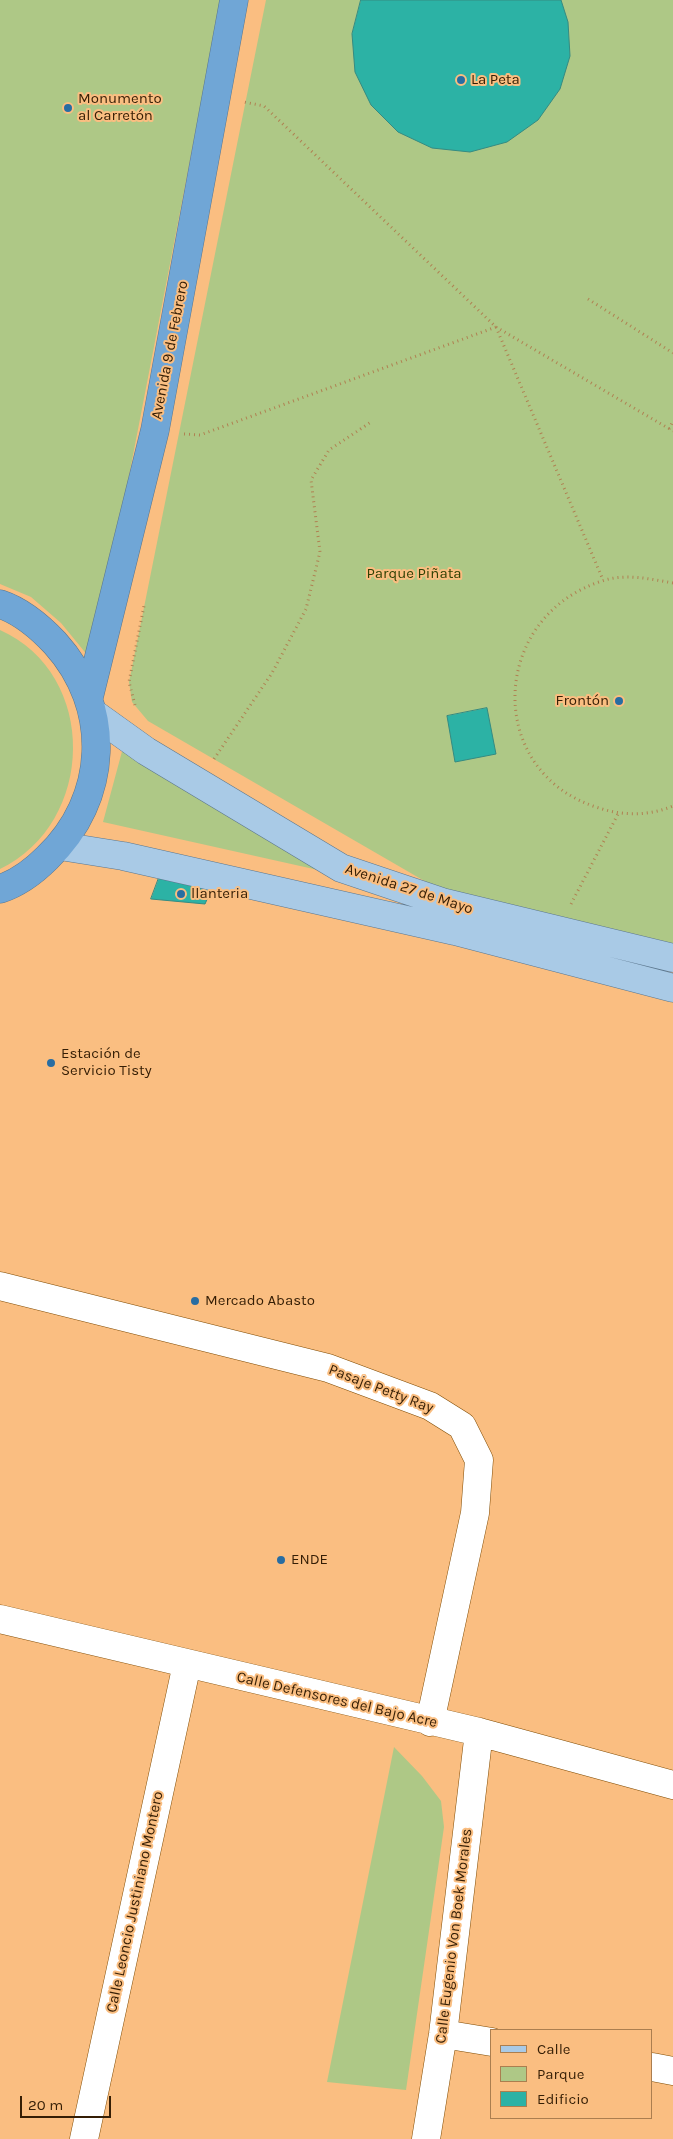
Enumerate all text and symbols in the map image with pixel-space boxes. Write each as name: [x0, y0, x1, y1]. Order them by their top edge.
place label: La Peta: [471, 71, 520, 89]
marker: La Peta: [455, 74, 467, 86]
place label: Monumento al Carretón: [78, 90, 162, 125]
marker: Monumento al Carretón: [62, 102, 74, 114]
street label: Avenida 9 de Febrero: [148, 279, 192, 421]
park label: Parque Piñata: [366, 565, 462, 583]
place label: Frontón: [556, 692, 609, 710]
marker: Frontón: [613, 695, 625, 707]
street label: Avenida 27 de Mayo: [343, 860, 475, 918]
place label: llanteria: [191, 885, 248, 903]
marker: llanteria: [175, 888, 187, 900]
place label: Estación de Servicio Tisty: [61, 1045, 152, 1080]
marker: Estación de Servicio Tisty: [45, 1057, 57, 1069]
place label: Mercado Abasto: [205, 1292, 315, 1310]
marker: Mercado Abasto: [189, 1295, 201, 1307]
street label: Pasaje Petty Ray: [326, 1361, 436, 1417]
place label: ENDE: [291, 1551, 328, 1569]
marker: ENDE: [275, 1554, 287, 1566]
street label: Calle Defensores del Bajo Acre: [235, 1668, 439, 1732]
street label: Calle Leoncio Justiniano Montero: [103, 1790, 167, 2014]
street label: Calle Eugenio Von Boek Morales: [432, 1827, 476, 2045]
legend: [490, 2029, 653, 2119]
text: Calle: [537, 2040, 571, 2058]
text: Parque: [537, 2065, 585, 2083]
scale bar: [22, 2086, 114, 2118]
text: Edificio: [537, 2090, 589, 2108]
text: 20 m: [28, 2096, 63, 2114]

